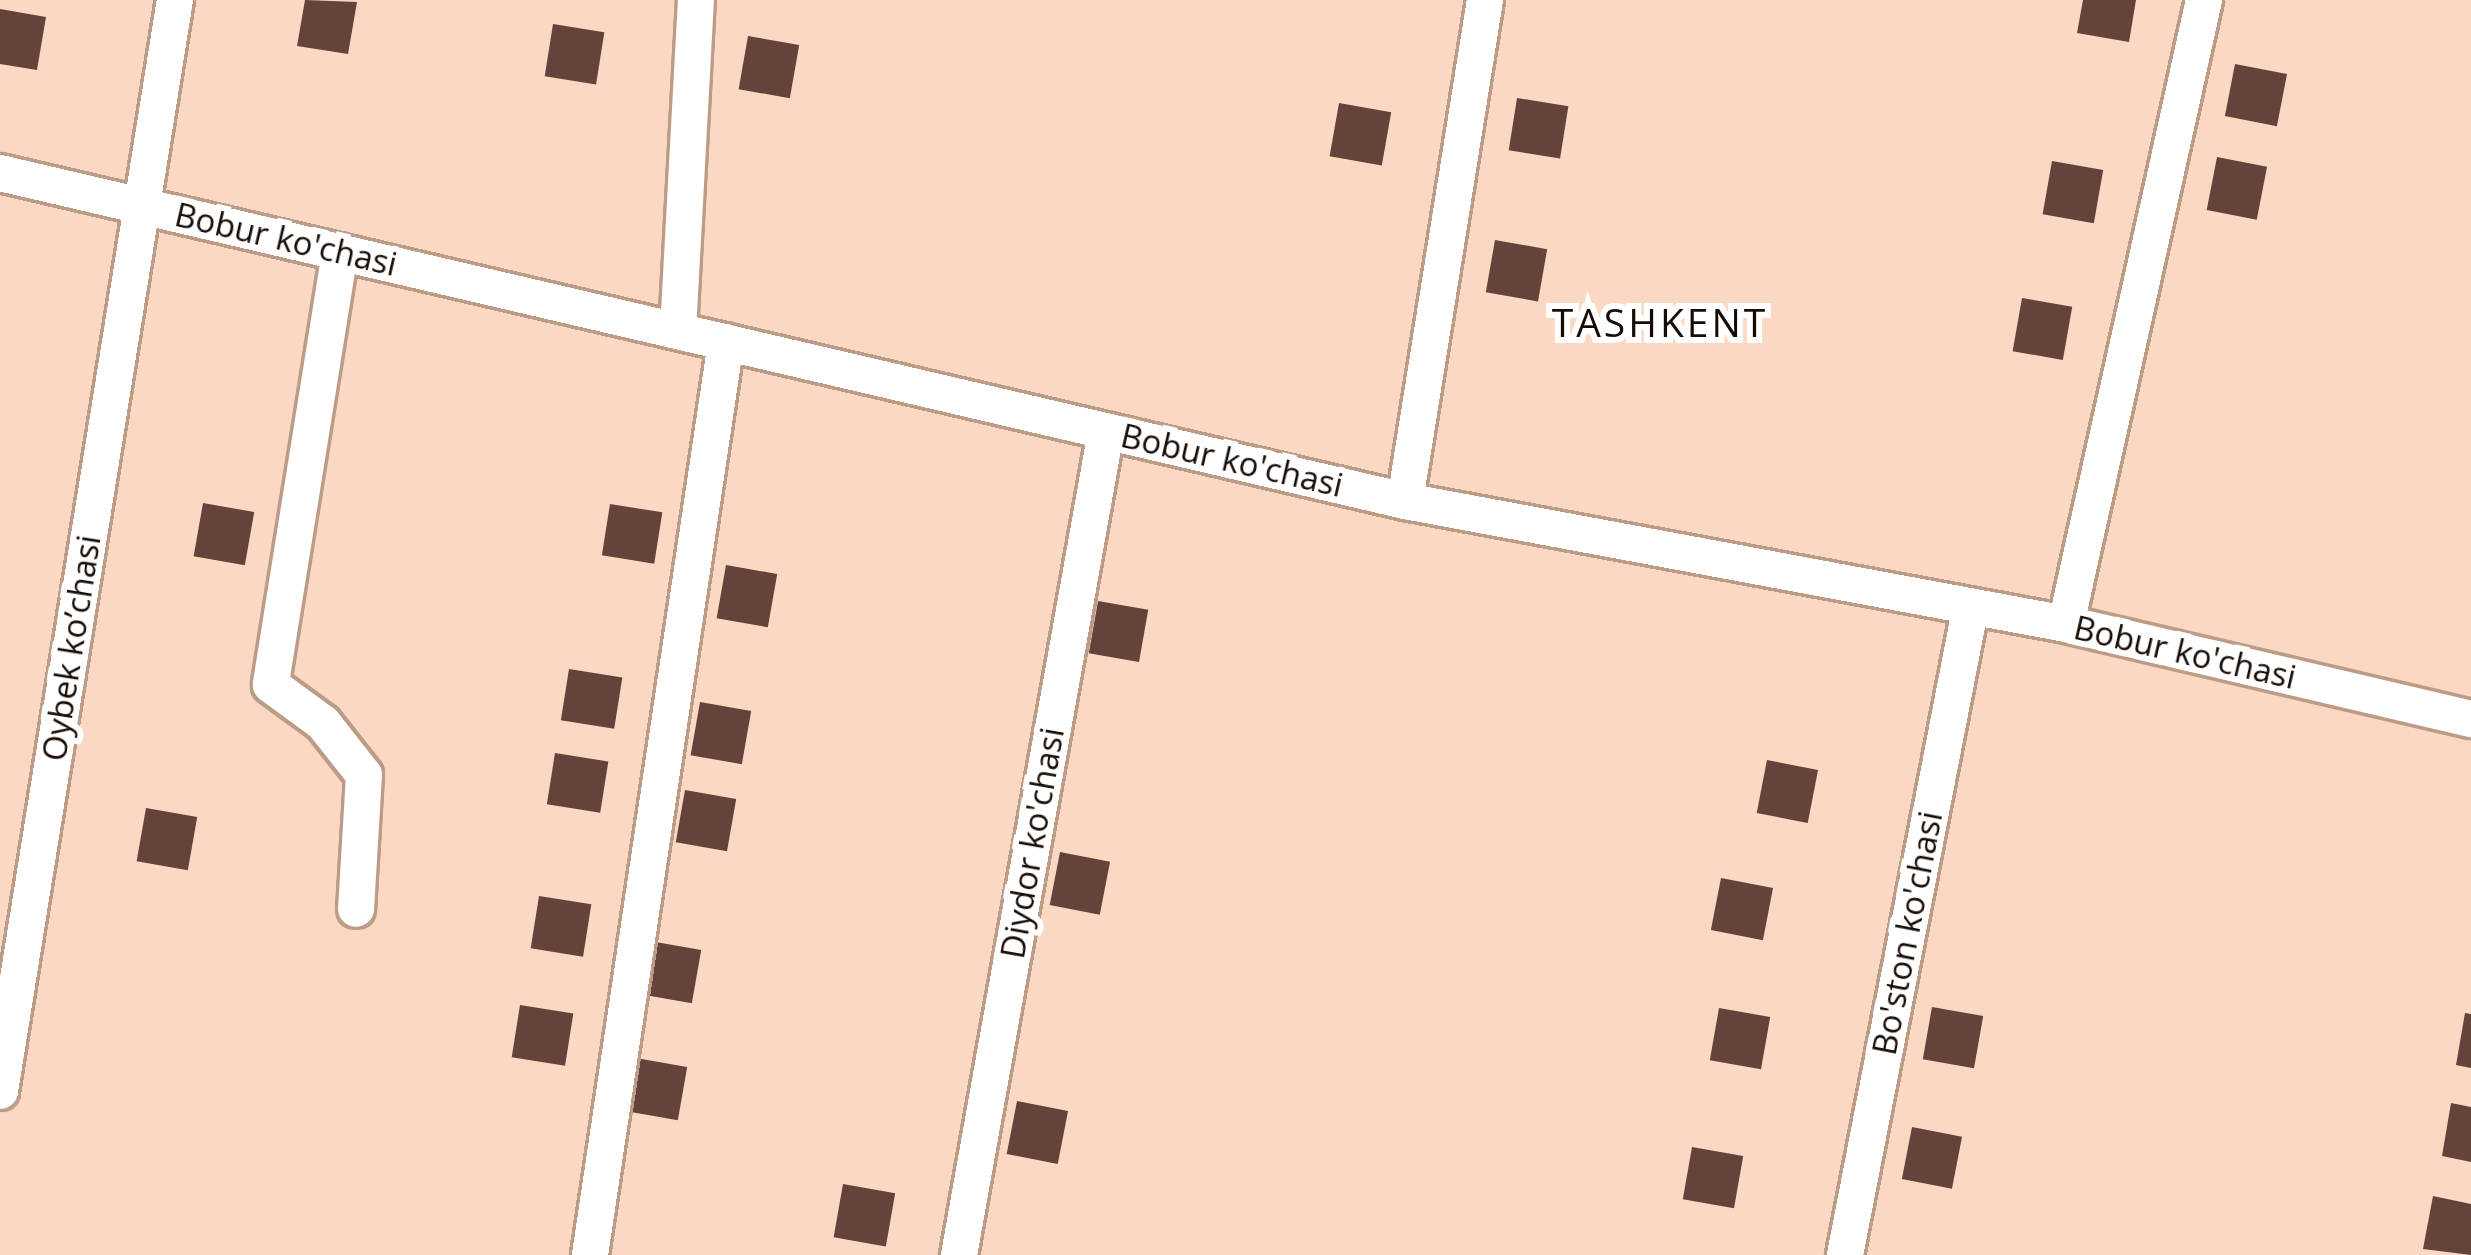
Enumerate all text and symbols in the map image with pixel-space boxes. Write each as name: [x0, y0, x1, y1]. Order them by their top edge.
street label: Bobur ko'chasi: [171, 194, 401, 284]
district label: TASHKENT: [1552, 299, 1768, 345]
street label: Bobur ko'chasi: [1117, 415, 1347, 505]
street label: Oybek ko’chasi: [34, 532, 108, 764]
street label: Bobur ko'chasi: [2070, 607, 2300, 697]
street label: Diydor ko'chasi: [992, 724, 1072, 962]
street label: Bo'ston ko'chasi: [1864, 808, 1950, 1058]

